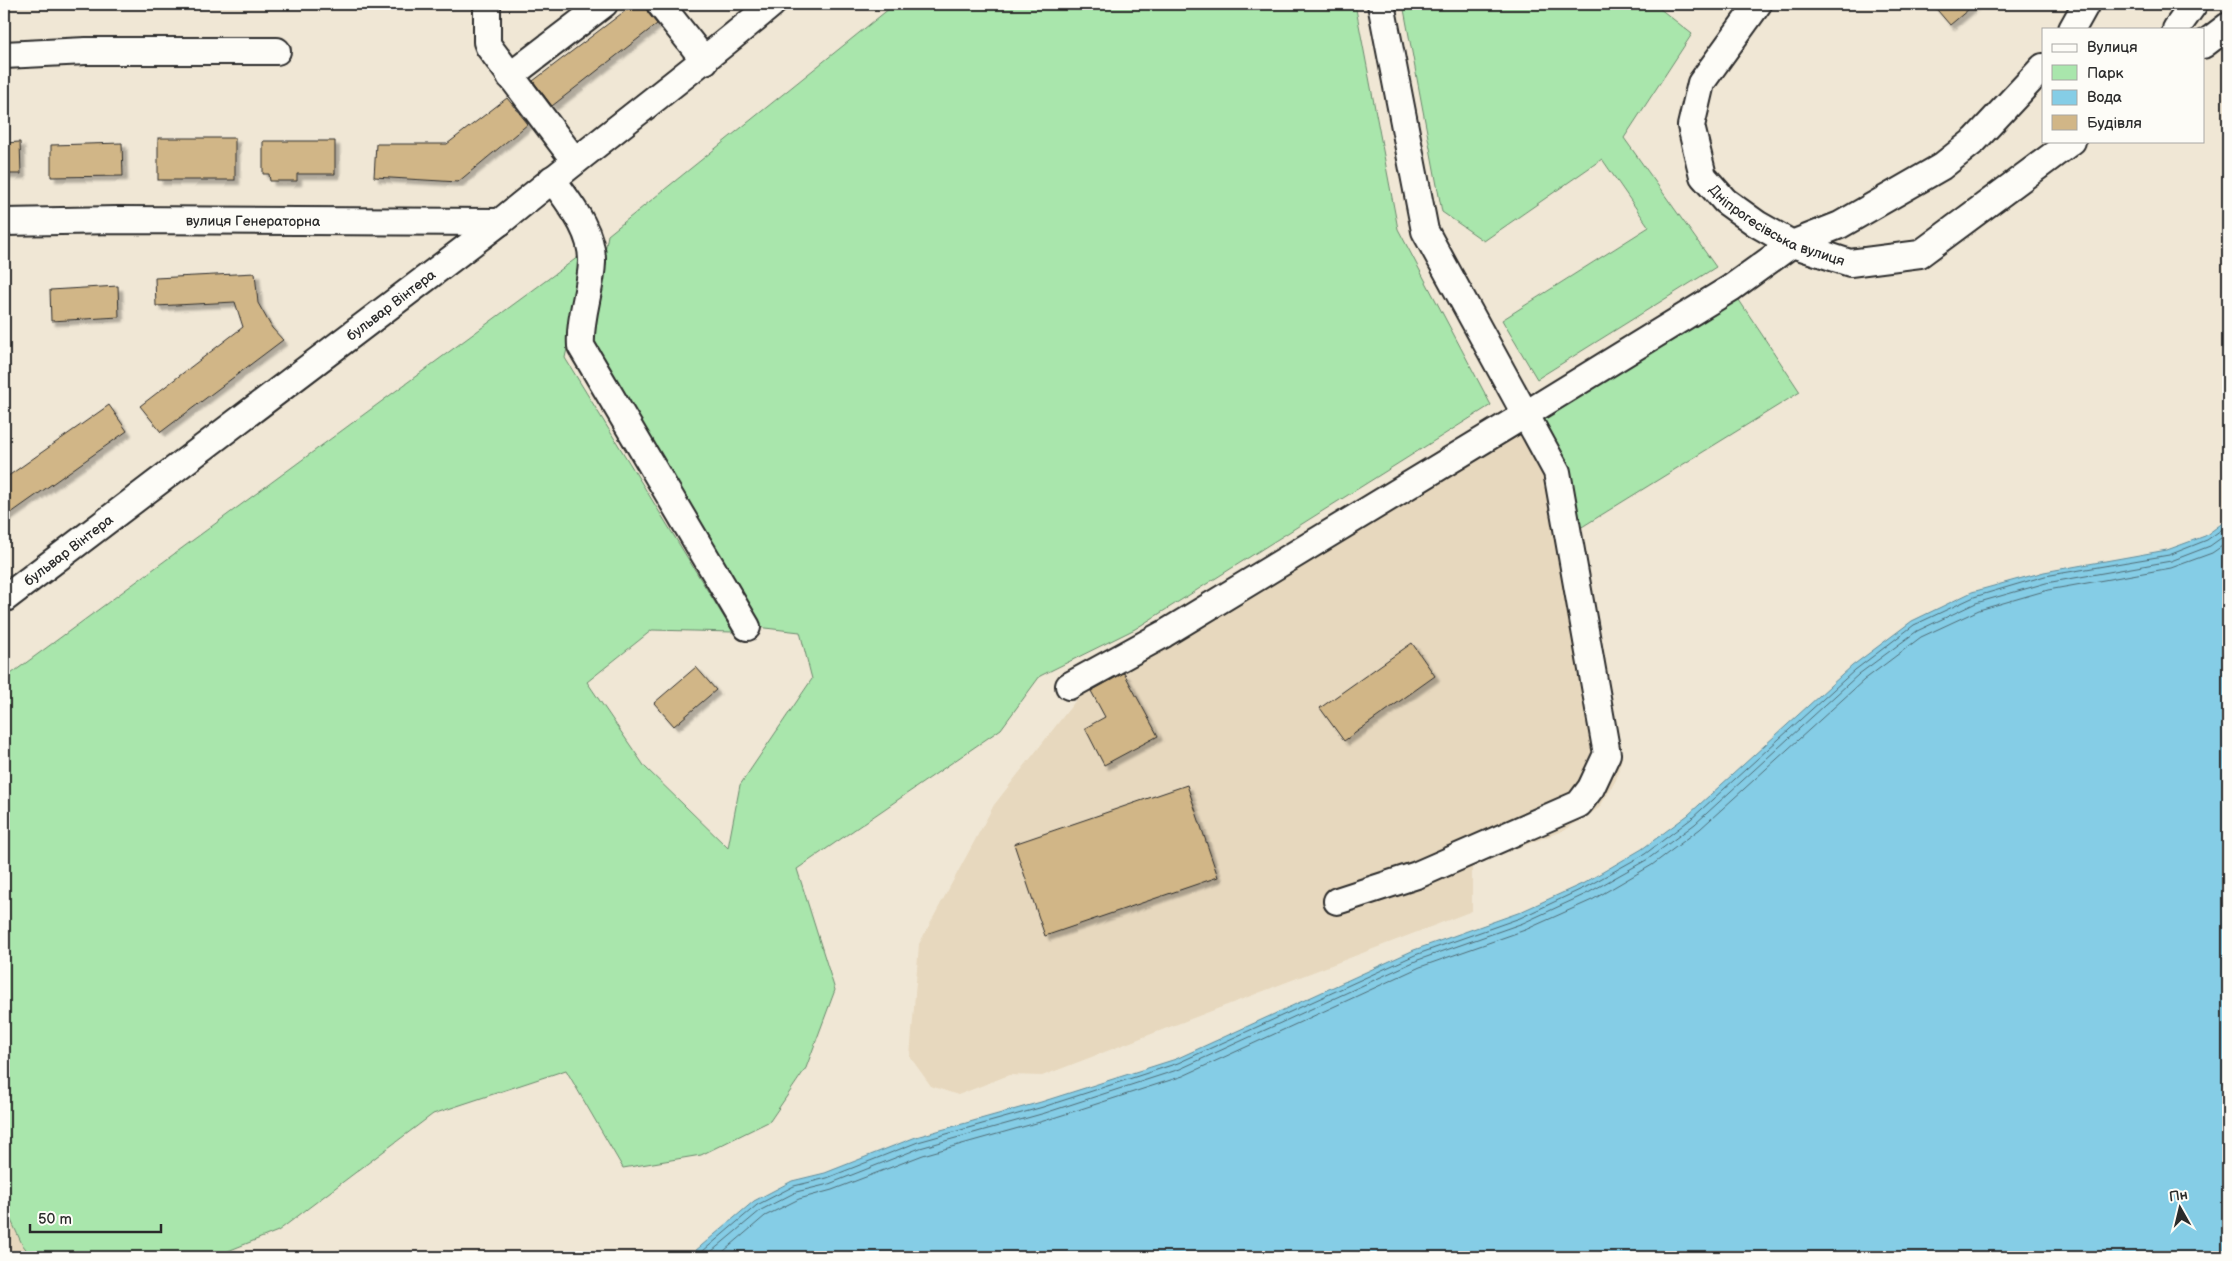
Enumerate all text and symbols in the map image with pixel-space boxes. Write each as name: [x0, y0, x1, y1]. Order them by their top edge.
legend: [2042, 28, 2204, 142]
text: Вулиця: [2087, 38, 2138, 57]
text: Парк: [2087, 64, 2124, 83]
text: Вода: [2087, 88, 2122, 107]
text: Будівля: [2087, 114, 2142, 133]
street label: Дніпрогесівська вулиця: [1705, 181, 1847, 270]
street label: вулиця Генераторна: [186, 212, 321, 230]
street label: бульвар Вінтера: [343, 266, 440, 344]
street label: бульвар Вінтера: [21, 511, 117, 590]
north arrow: [2154, 1184, 2204, 1234]
text: Пн: [2168, 1186, 2189, 1205]
scale bar: [30, 1201, 161, 1233]
text: 50 m: [38, 1210, 72, 1229]

